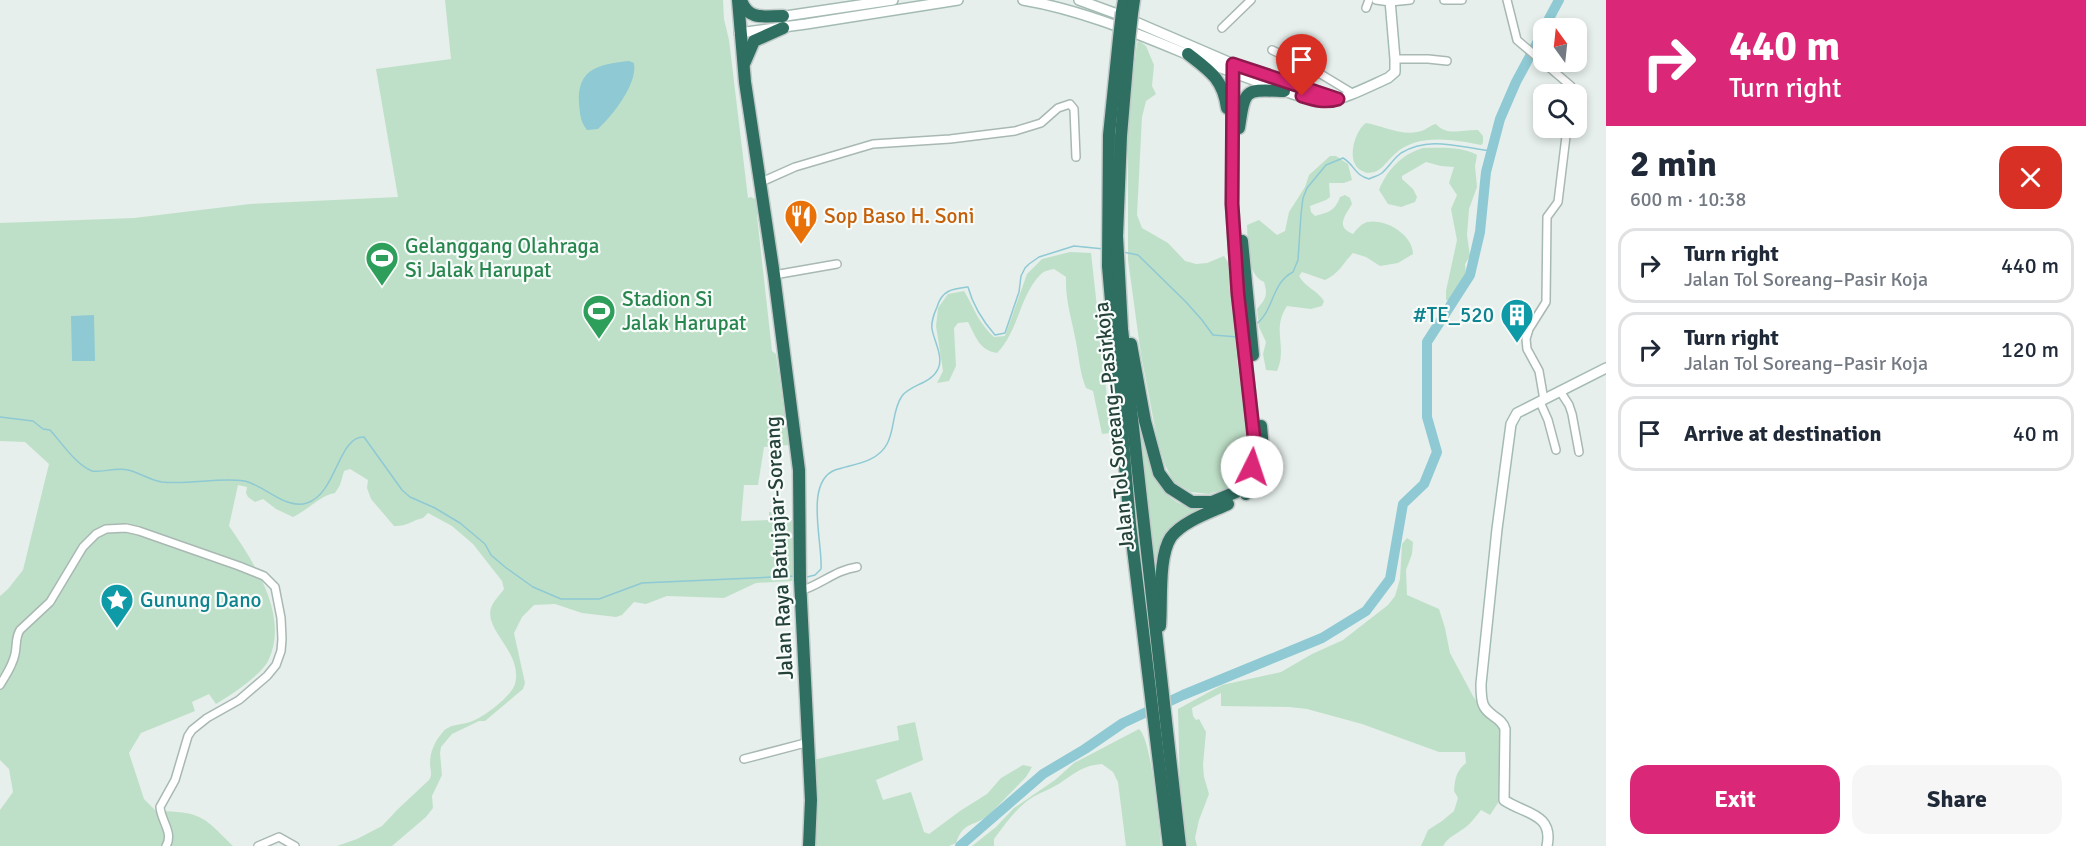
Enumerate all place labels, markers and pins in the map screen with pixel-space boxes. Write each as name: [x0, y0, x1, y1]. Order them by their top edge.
pin: [1276, 34, 1327, 96]
restaurant icon: Sop Baso H. Soni: [783, 198, 819, 245]
place label: Sop Baso H. Soni: [824, 203, 974, 229]
place label: Gelanggang Olahraga Si Jalak Harupat: [405, 233, 599, 283]
sports icon: Gelanggang Olahraga Si Jalak Harupat: [364, 240, 400, 287]
place label: Stadion Si Jalak Harupat: [622, 286, 746, 336]
sports icon: Stadion Si Jalak Harupat: [581, 293, 617, 340]
building icon: #TE_520: [1499, 297, 1535, 344]
place label: #TE_520: [1413, 302, 1494, 328]
place icon: Gunung Dano: [99, 582, 135, 629]
place label: Gunung Dano: [140, 587, 262, 613]

